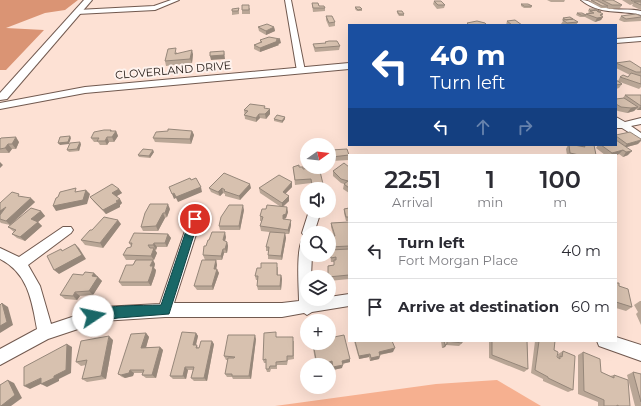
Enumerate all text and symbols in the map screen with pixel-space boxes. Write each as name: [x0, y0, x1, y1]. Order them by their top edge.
text: 40 m: [430, 38, 506, 72]
icon: left: [364, 40, 416, 92]
street label: CLOVERLAND DRIVE: [114, 58, 232, 82]
text: Turn left: [430, 72, 505, 94]
icon: left: [430, 116, 452, 138]
icon: ahead: [472, 116, 494, 138]
icon: right: [514, 116, 536, 138]
north arrow: [300, 138, 336, 174]
map controls: [300, 138, 336, 394]
text: 22:51: [384, 165, 441, 194]
text: 1: [486, 165, 495, 194]
text: 100: [539, 165, 581, 194]
button: sound: [300, 182, 336, 218]
text: Arrival: [392, 194, 433, 210]
text: min: [477, 194, 503, 210]
text: m: [553, 194, 567, 210]
pin: [178, 202, 212, 236]
icon: arrive: [184, 208, 206, 230]
button: search: [300, 226, 336, 262]
text: Turn left: [398, 233, 465, 252]
icon: left: [364, 240, 386, 262]
text: 40 m: [561, 241, 601, 260]
text: Fort Morgan Place: [398, 252, 518, 268]
button: layers: [300, 270, 336, 306]
position arrow: [72, 295, 114, 337]
icon: arrive: [364, 296, 386, 318]
text: Arrive at destination: [398, 297, 559, 316]
text: 60 m: [571, 297, 610, 316]
button: +: [300, 314, 336, 350]
button: −: [300, 358, 336, 394]

